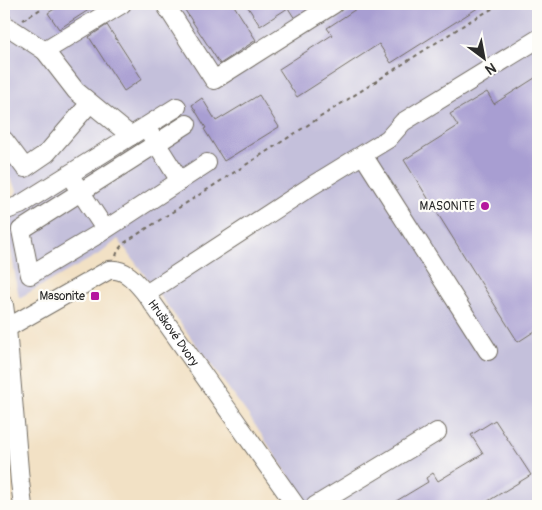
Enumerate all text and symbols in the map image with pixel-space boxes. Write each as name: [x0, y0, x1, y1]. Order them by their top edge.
north arrow: [460, 32, 510, 82]
text: N: [482, 59, 499, 78]
place label: MASONITE: [420, 199, 475, 214]
marker: MASONITE: [479, 200, 491, 212]
place label: Masonite: [39, 289, 85, 304]
marker: Masonite: [89, 290, 101, 302]
street label: Hruškové Dvory: [145, 297, 202, 369]

